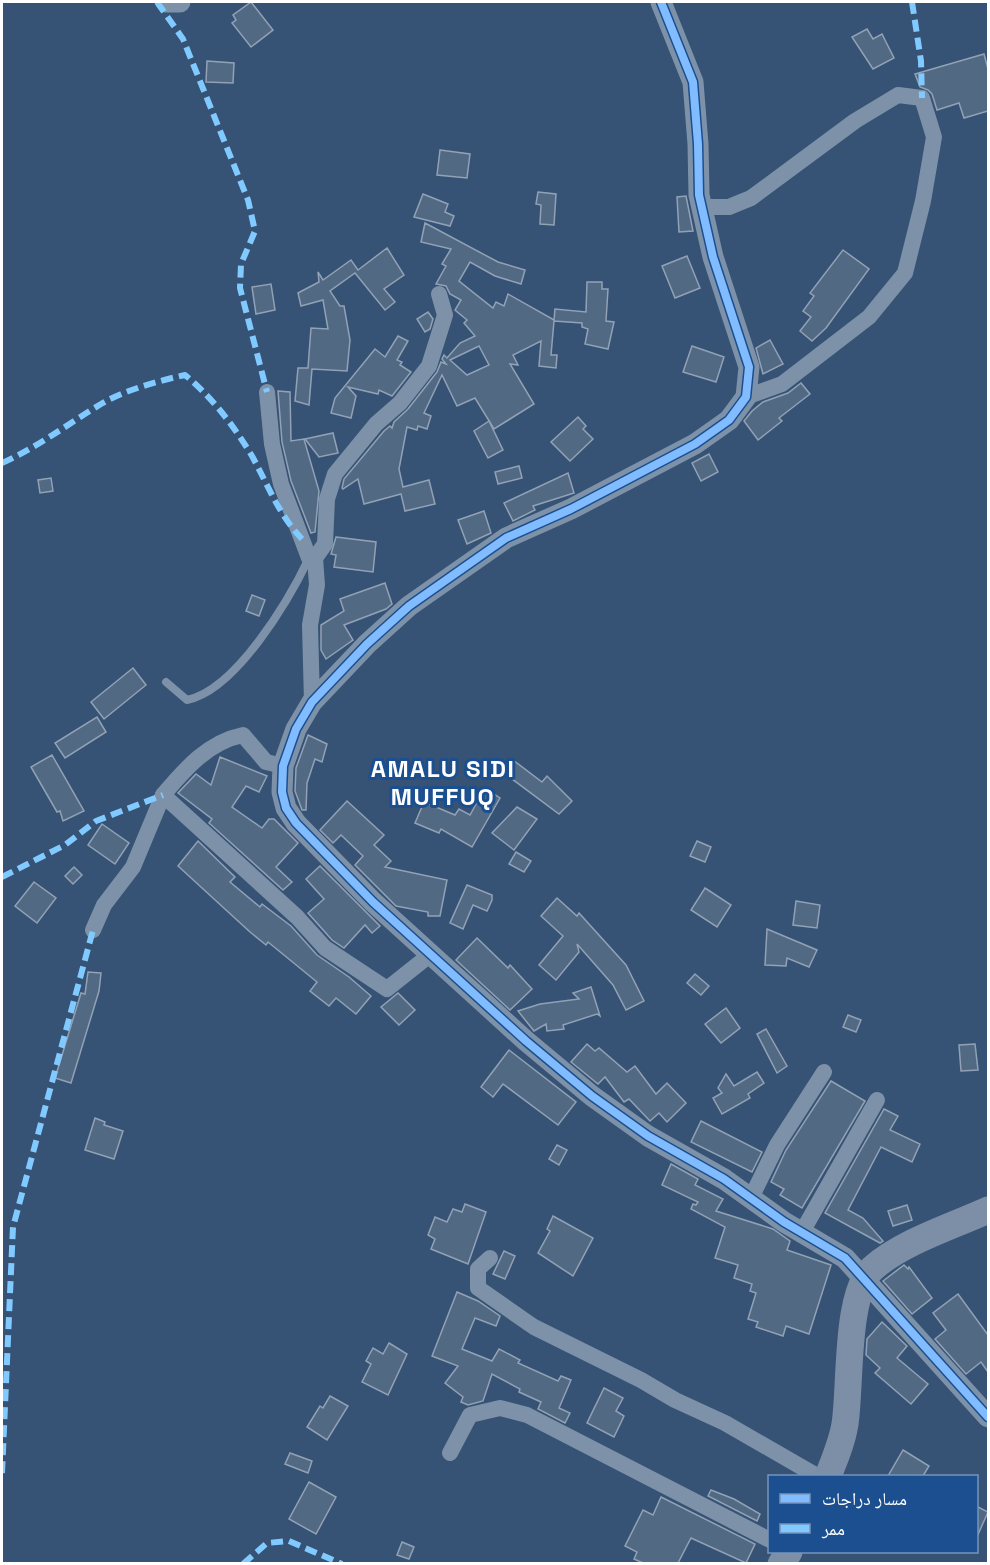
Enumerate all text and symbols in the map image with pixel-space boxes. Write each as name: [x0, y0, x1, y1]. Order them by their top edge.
district label: AMALU SIDI MUFFUQ: [371, 753, 515, 812]
legend: [768, 1475, 978, 1553]
text: مسار دراجات: [822, 1487, 907, 1510]
text: ممر: [821, 1517, 845, 1540]

